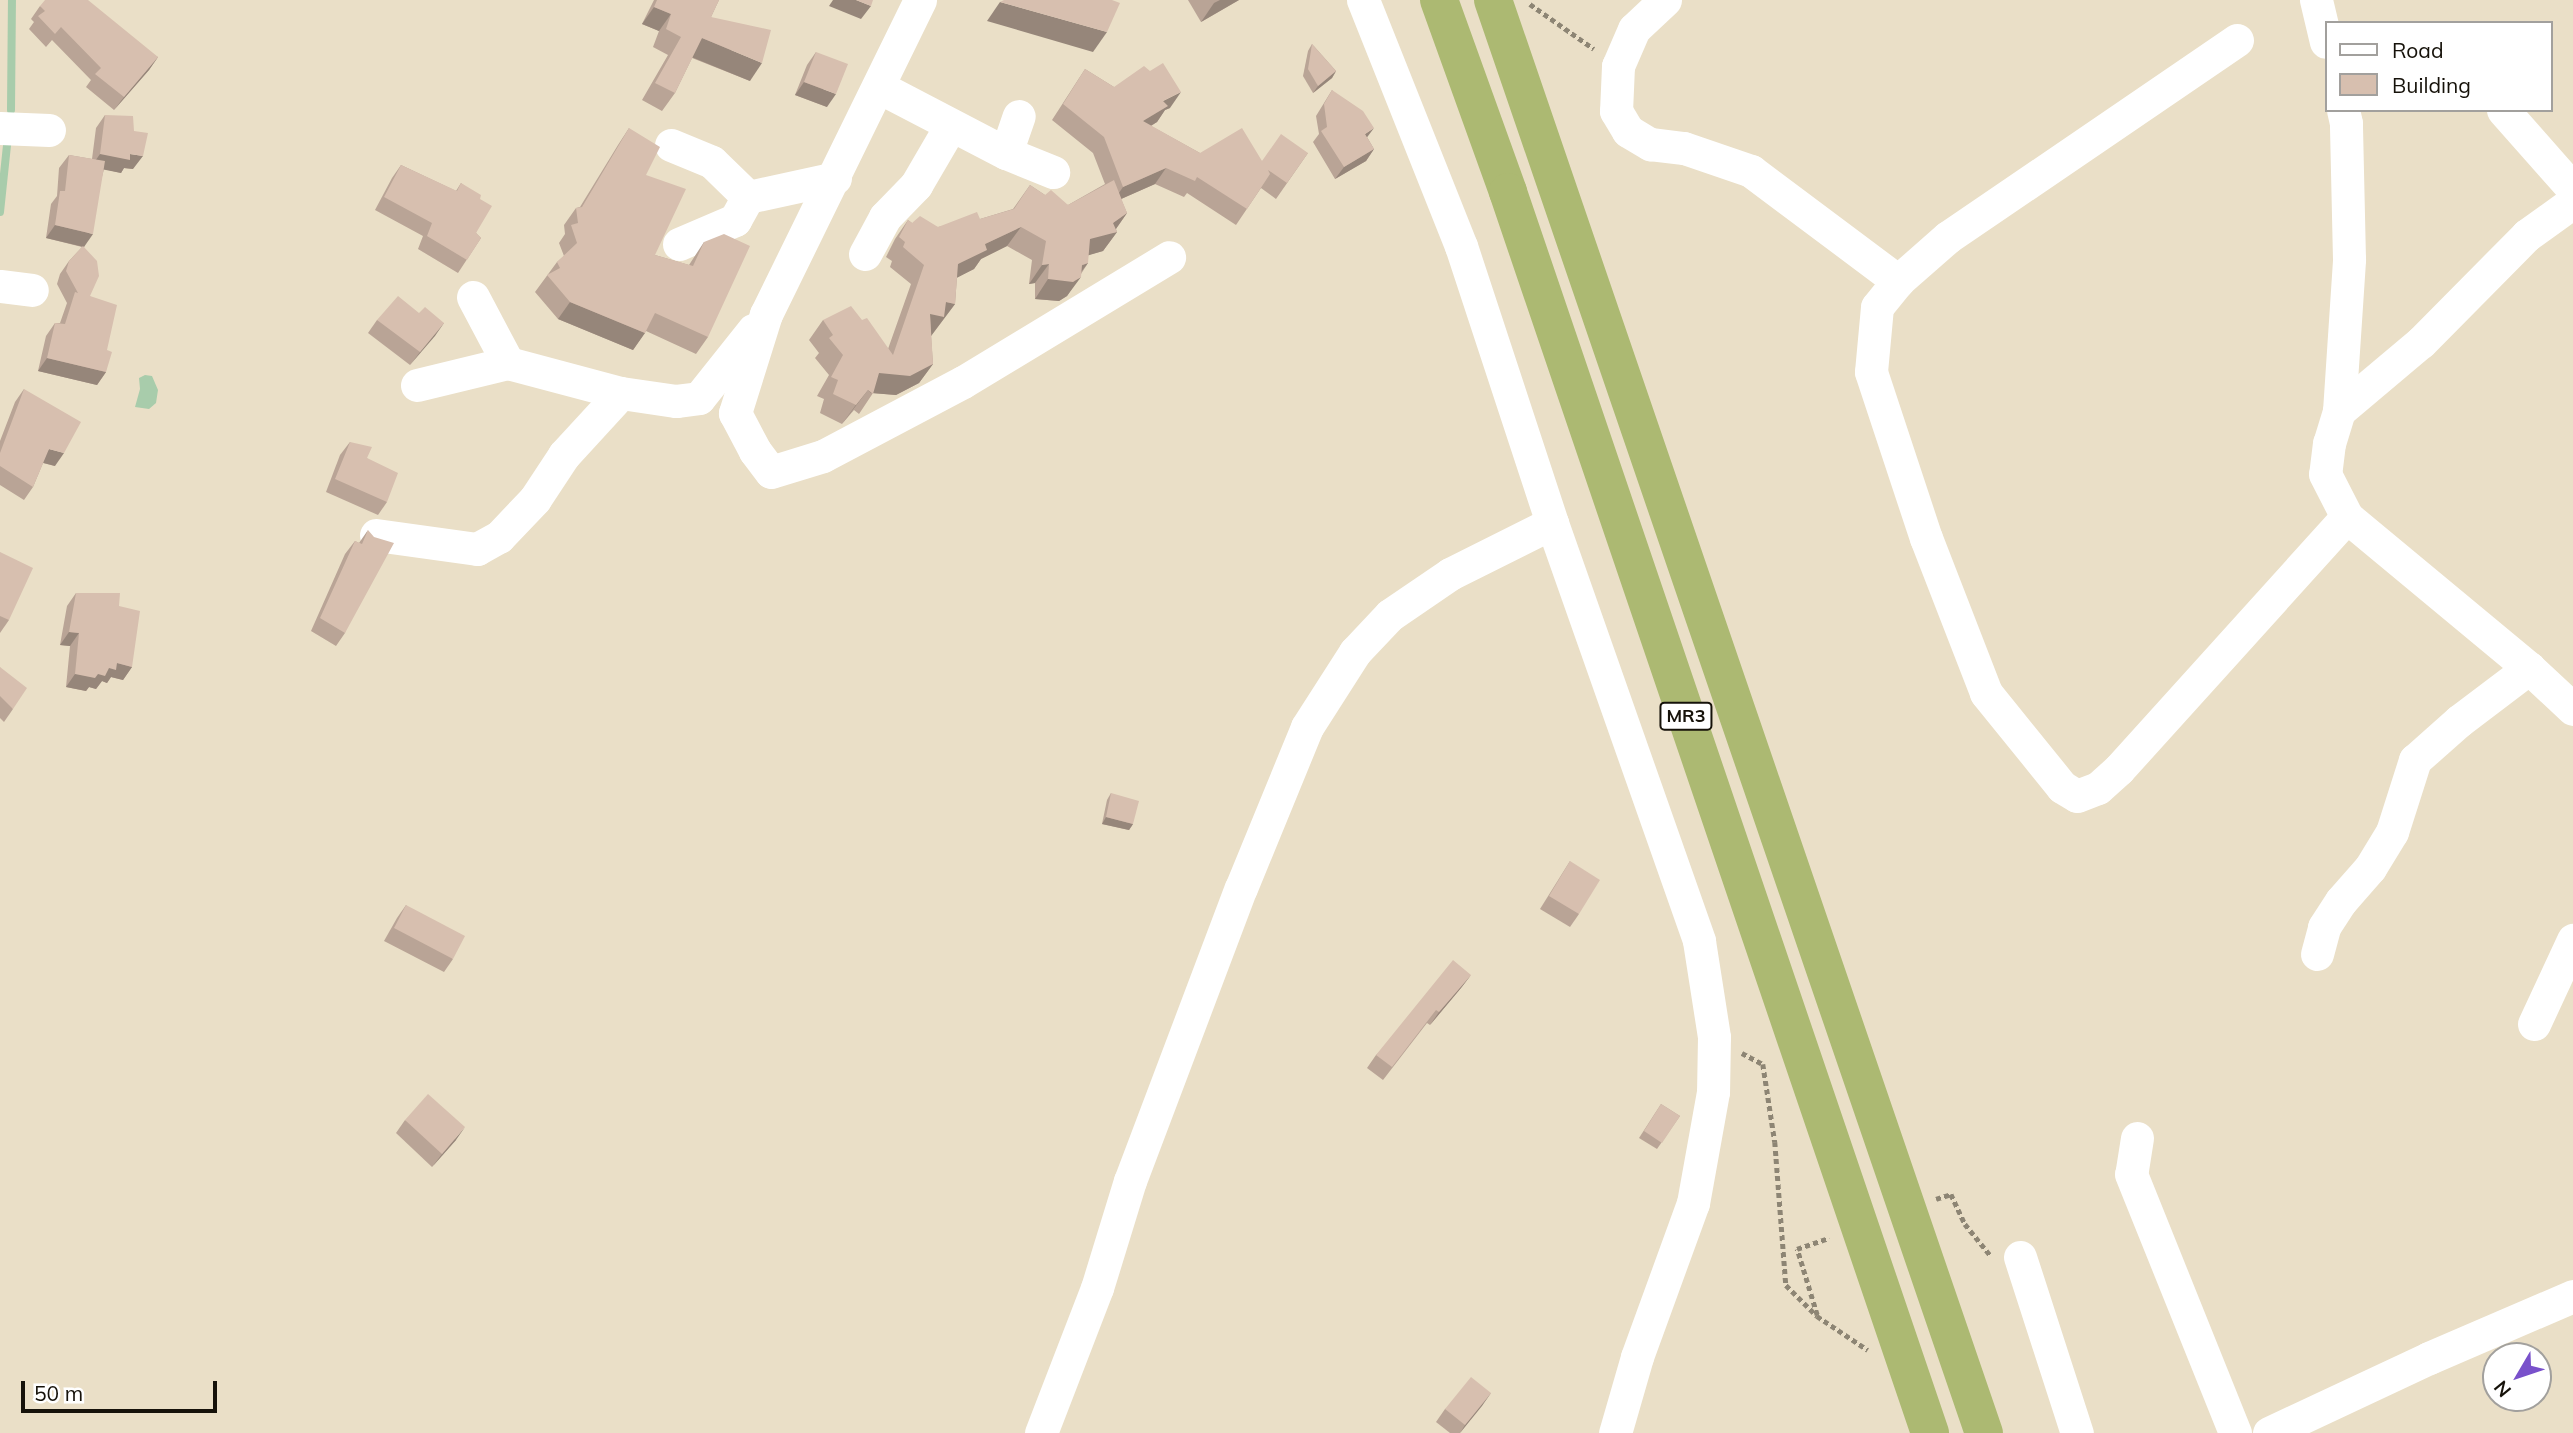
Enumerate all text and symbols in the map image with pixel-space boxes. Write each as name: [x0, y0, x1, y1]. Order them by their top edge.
legend: [2324, 21, 2552, 112]
text: Road: [2392, 37, 2443, 63]
text: Building: [2392, 72, 2471, 98]
road number: MR3: [1658, 702, 1714, 730]
north arrow: [2482, 1342, 2552, 1412]
scale bar: [24, 1366, 220, 1410]
text: N: [2488, 1376, 2516, 1402]
text: 50 m: [34, 1380, 83, 1406]

